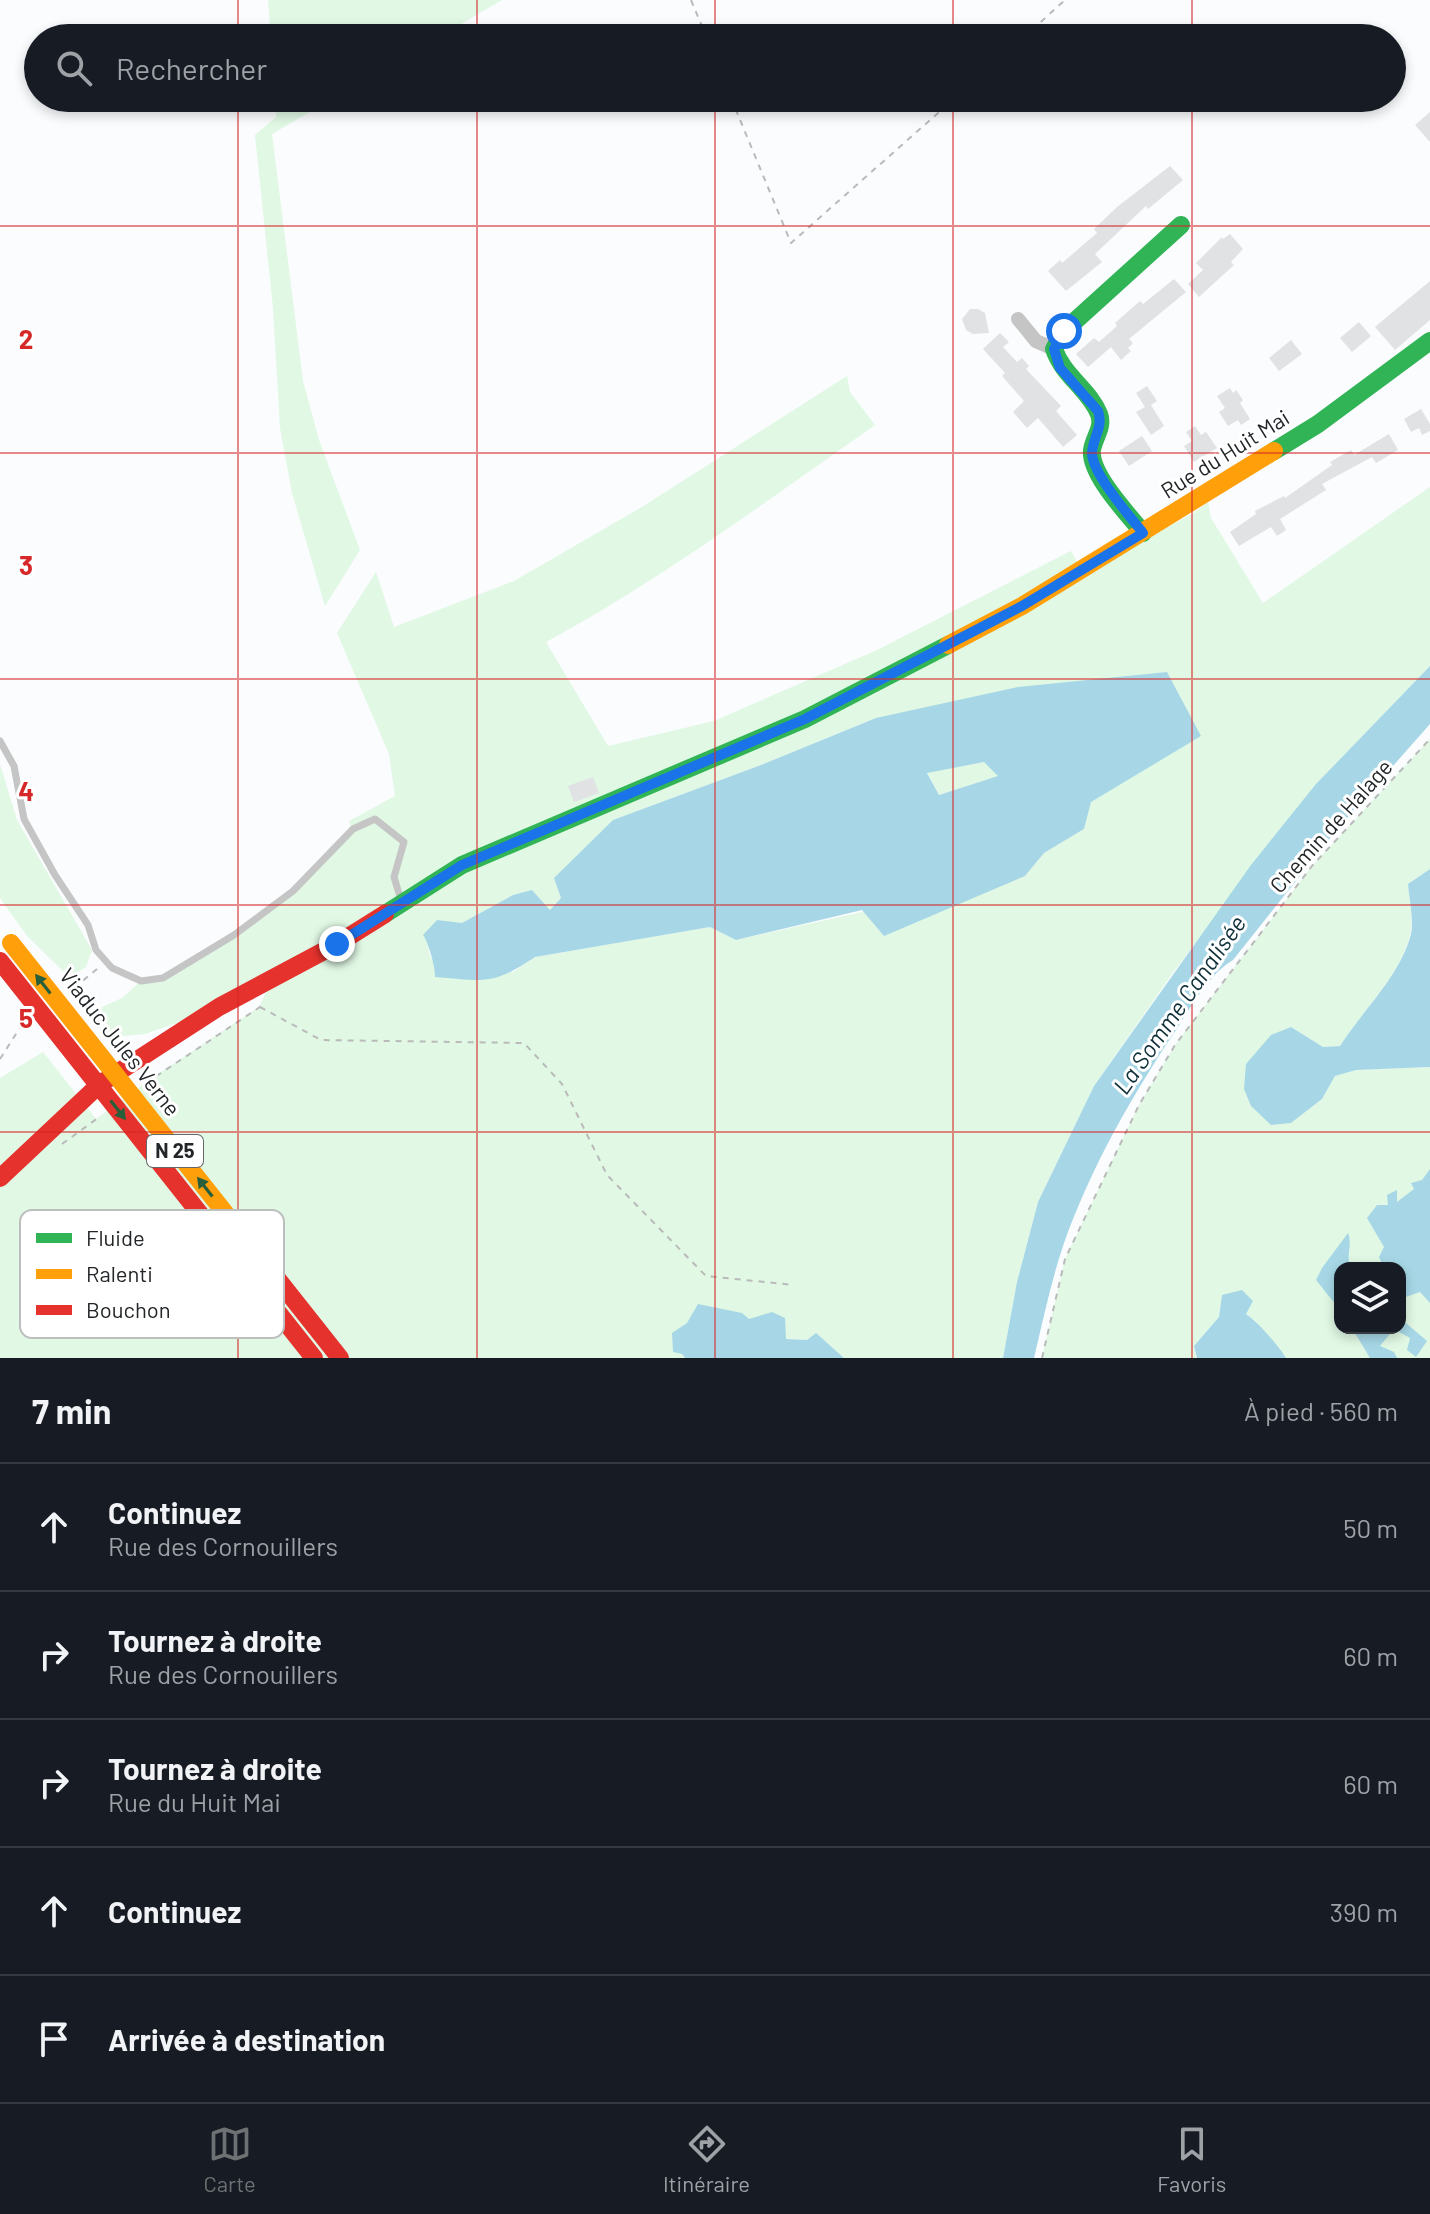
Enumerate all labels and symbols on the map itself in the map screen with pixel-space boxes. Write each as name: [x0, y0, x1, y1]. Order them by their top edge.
route start: [1046, 313, 1082, 349]
text: 2: [19, 323, 33, 354]
street label: Rue du Huit Mai: [1156, 403, 1293, 503]
text: 3: [19, 549, 33, 580]
street label: Chemin de Halage: [1264, 753, 1397, 897]
text: 4: [18, 775, 34, 806]
water label: La Somme Canalisée: [1106, 909, 1251, 1099]
route end: [319, 926, 355, 962]
street label: Viaduc Jules Verne: [55, 962, 187, 1121]
one-way arrow: [35, 974, 52, 994]
text: 5: [19, 1002, 33, 1033]
one-way arrow: [109, 1100, 126, 1120]
road number: N 25: [147, 1135, 203, 1167]
one-way arrow: [197, 1177, 213, 1197]
legend: [20, 1210, 284, 1338]
text: Fluide: [86, 1224, 145, 1250]
text: Ralenti: [86, 1260, 153, 1286]
text: Bouchon: [86, 1296, 171, 1322]

